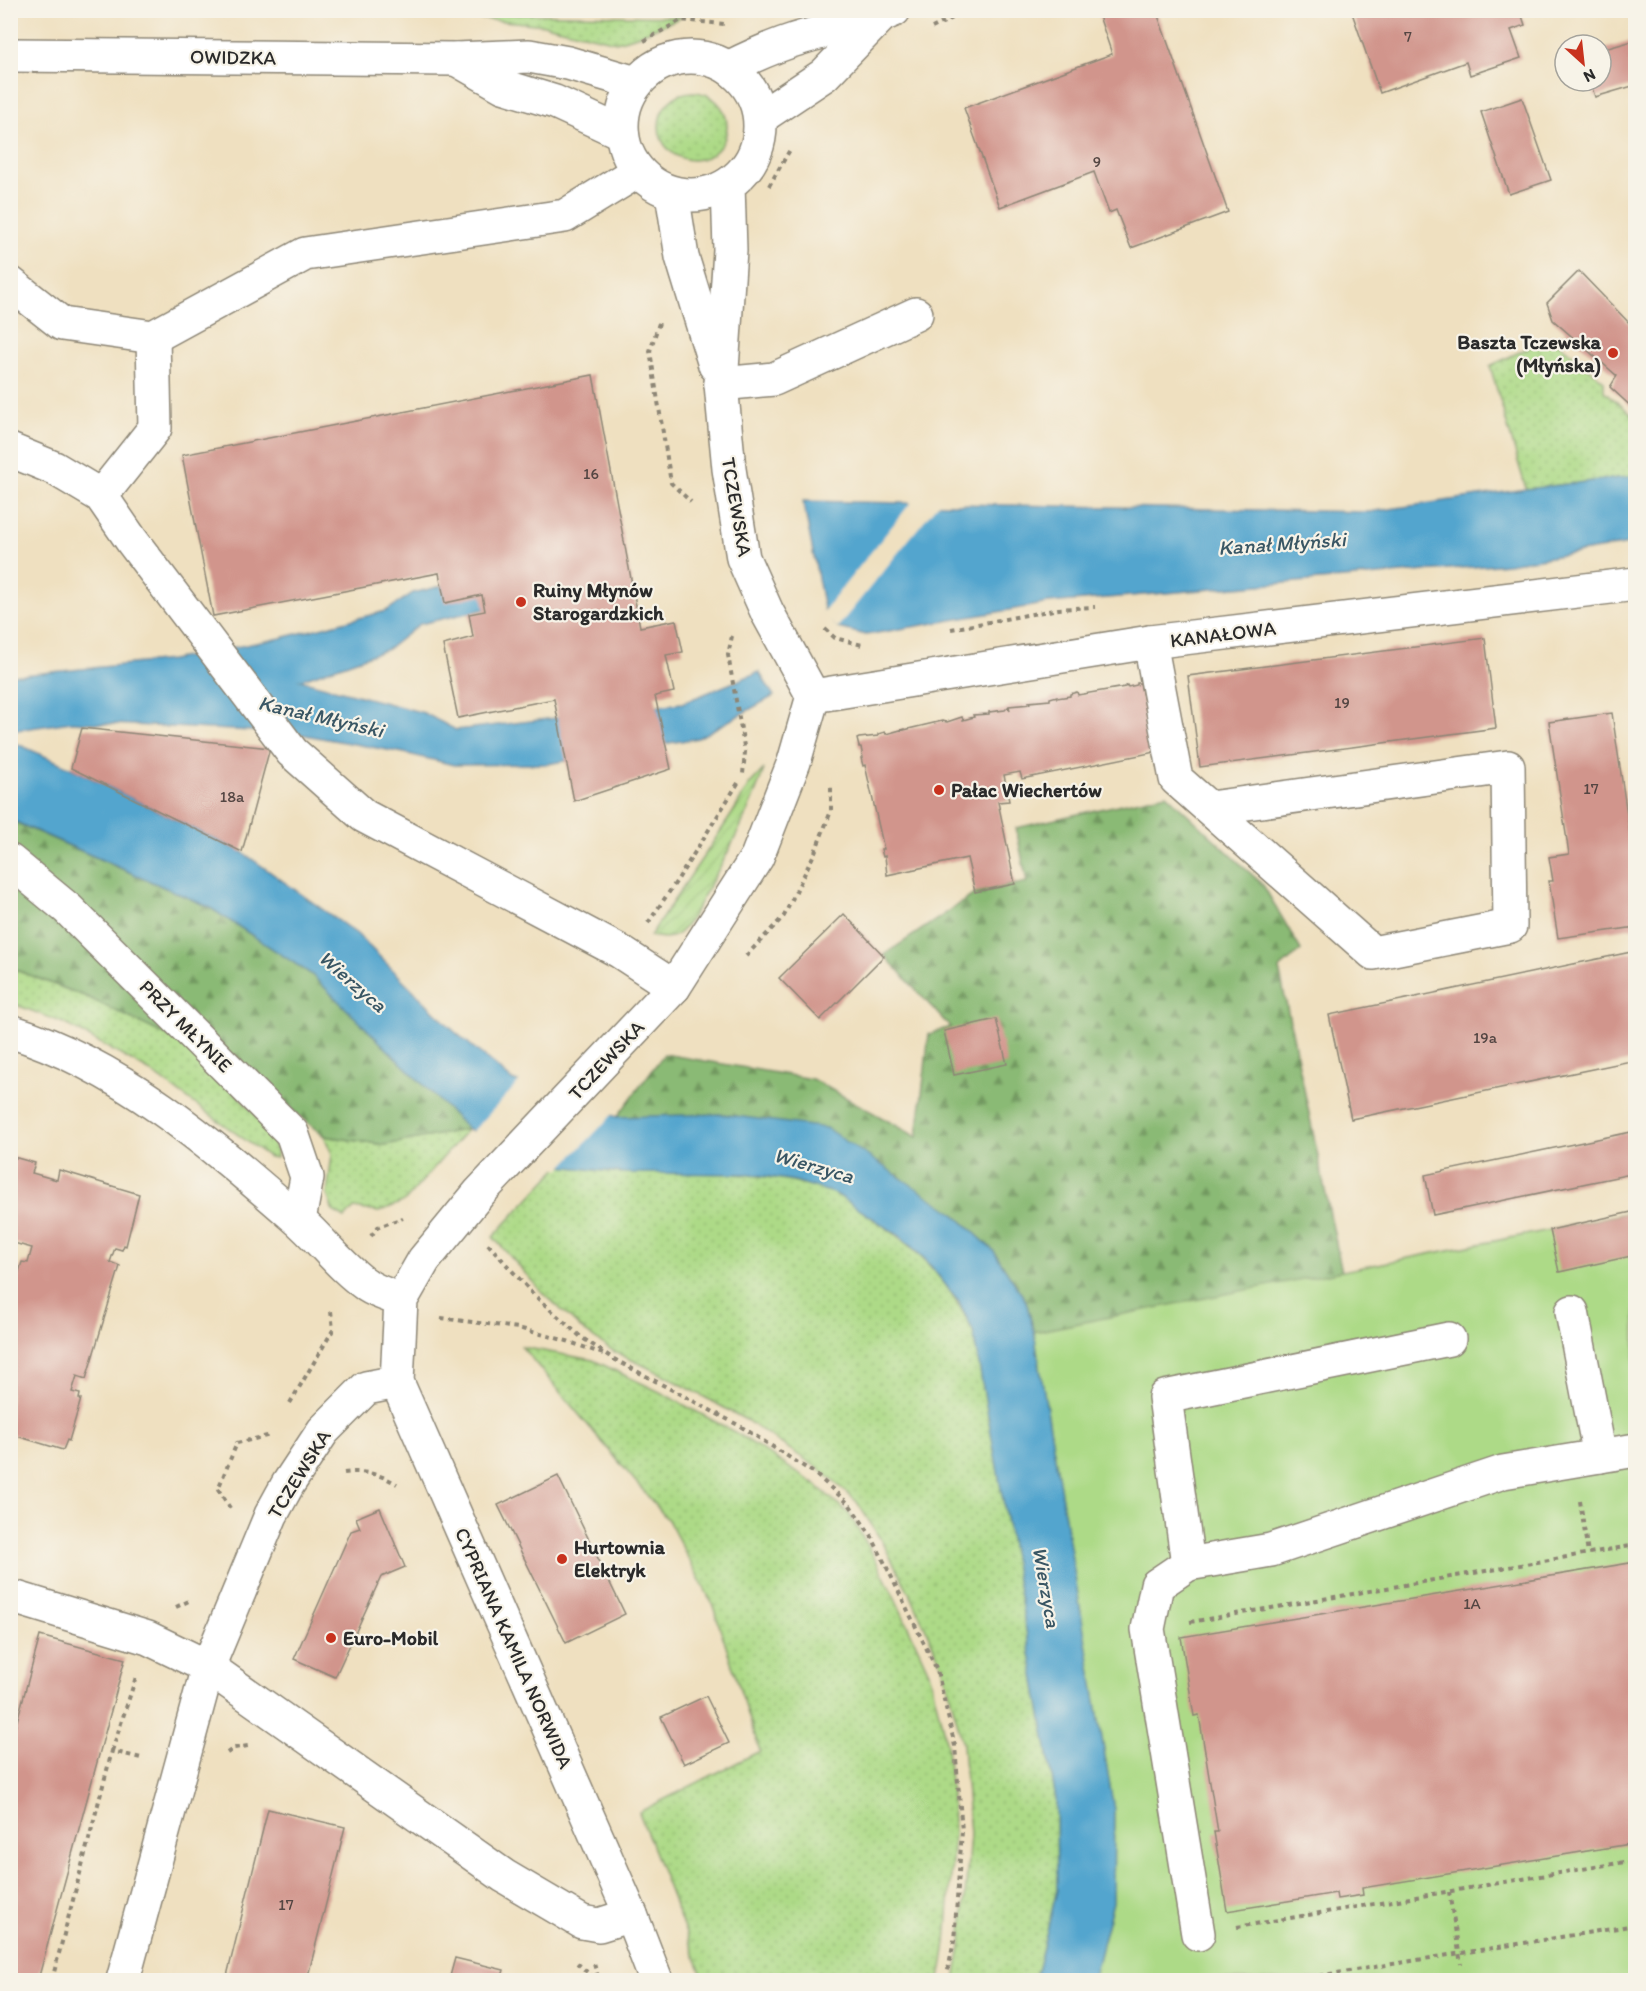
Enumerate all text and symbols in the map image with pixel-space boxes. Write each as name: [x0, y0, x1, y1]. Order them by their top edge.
house number: 7: [1404, 27, 1412, 46]
north arrow: [1553, 33, 1613, 93]
street label: OWIDZKA: [190, 44, 277, 70]
text: N: [1580, 65, 1599, 87]
house number: 9: [1093, 152, 1101, 171]
place label: Baszta Tczewska (Młyńska): [1457, 330, 1602, 378]
marker: Baszta Tczewska (Młyńska): [1606, 346, 1620, 360]
street label: TCZEWSKA: [716, 455, 758, 559]
house number: 16: [583, 464, 599, 483]
water label: Kanał Młyński: [1217, 526, 1349, 560]
place label: Ruiny Młynów Starogardzkich: [533, 578, 664, 626]
marker: Ruiny Młynów Starogardzkich: [514, 595, 528, 609]
street label: KANAŁOWA: [1169, 616, 1278, 652]
water label: Kanał Młyński: [256, 689, 389, 743]
house number: 19: [1334, 693, 1350, 712]
place label: Pałac Wiechertów: [951, 778, 1102, 802]
house number: 17: [1583, 779, 1599, 798]
marker: Pałac Wiechertów: [932, 783, 946, 797]
house number: 18a: [220, 787, 245, 806]
water label: Wierzyca: [314, 945, 392, 1017]
street label: PRZY MŁYNIE: [135, 975, 237, 1077]
street label: TCZEWSKA: [563, 1015, 649, 1105]
house number: 19a: [1473, 1028, 1498, 1047]
water label: Wierzyca: [771, 1142, 857, 1188]
street label: TCZEWSKA: [262, 1425, 336, 1523]
street label: CYPRIANA KAMILA NORWIDA: [450, 1524, 578, 1772]
place label: Hurtownia Elektryk: [574, 1535, 665, 1583]
water label: Wierzyca: [1028, 1545, 1066, 1630]
marker: Hurtownia Elektryk: [555, 1552, 569, 1566]
house number: 1A: [1463, 1594, 1481, 1613]
place label: Euro-Mobil: [343, 1626, 439, 1650]
marker: Euro-Mobil: [324, 1631, 338, 1645]
house number: 17: [278, 1895, 294, 1914]

